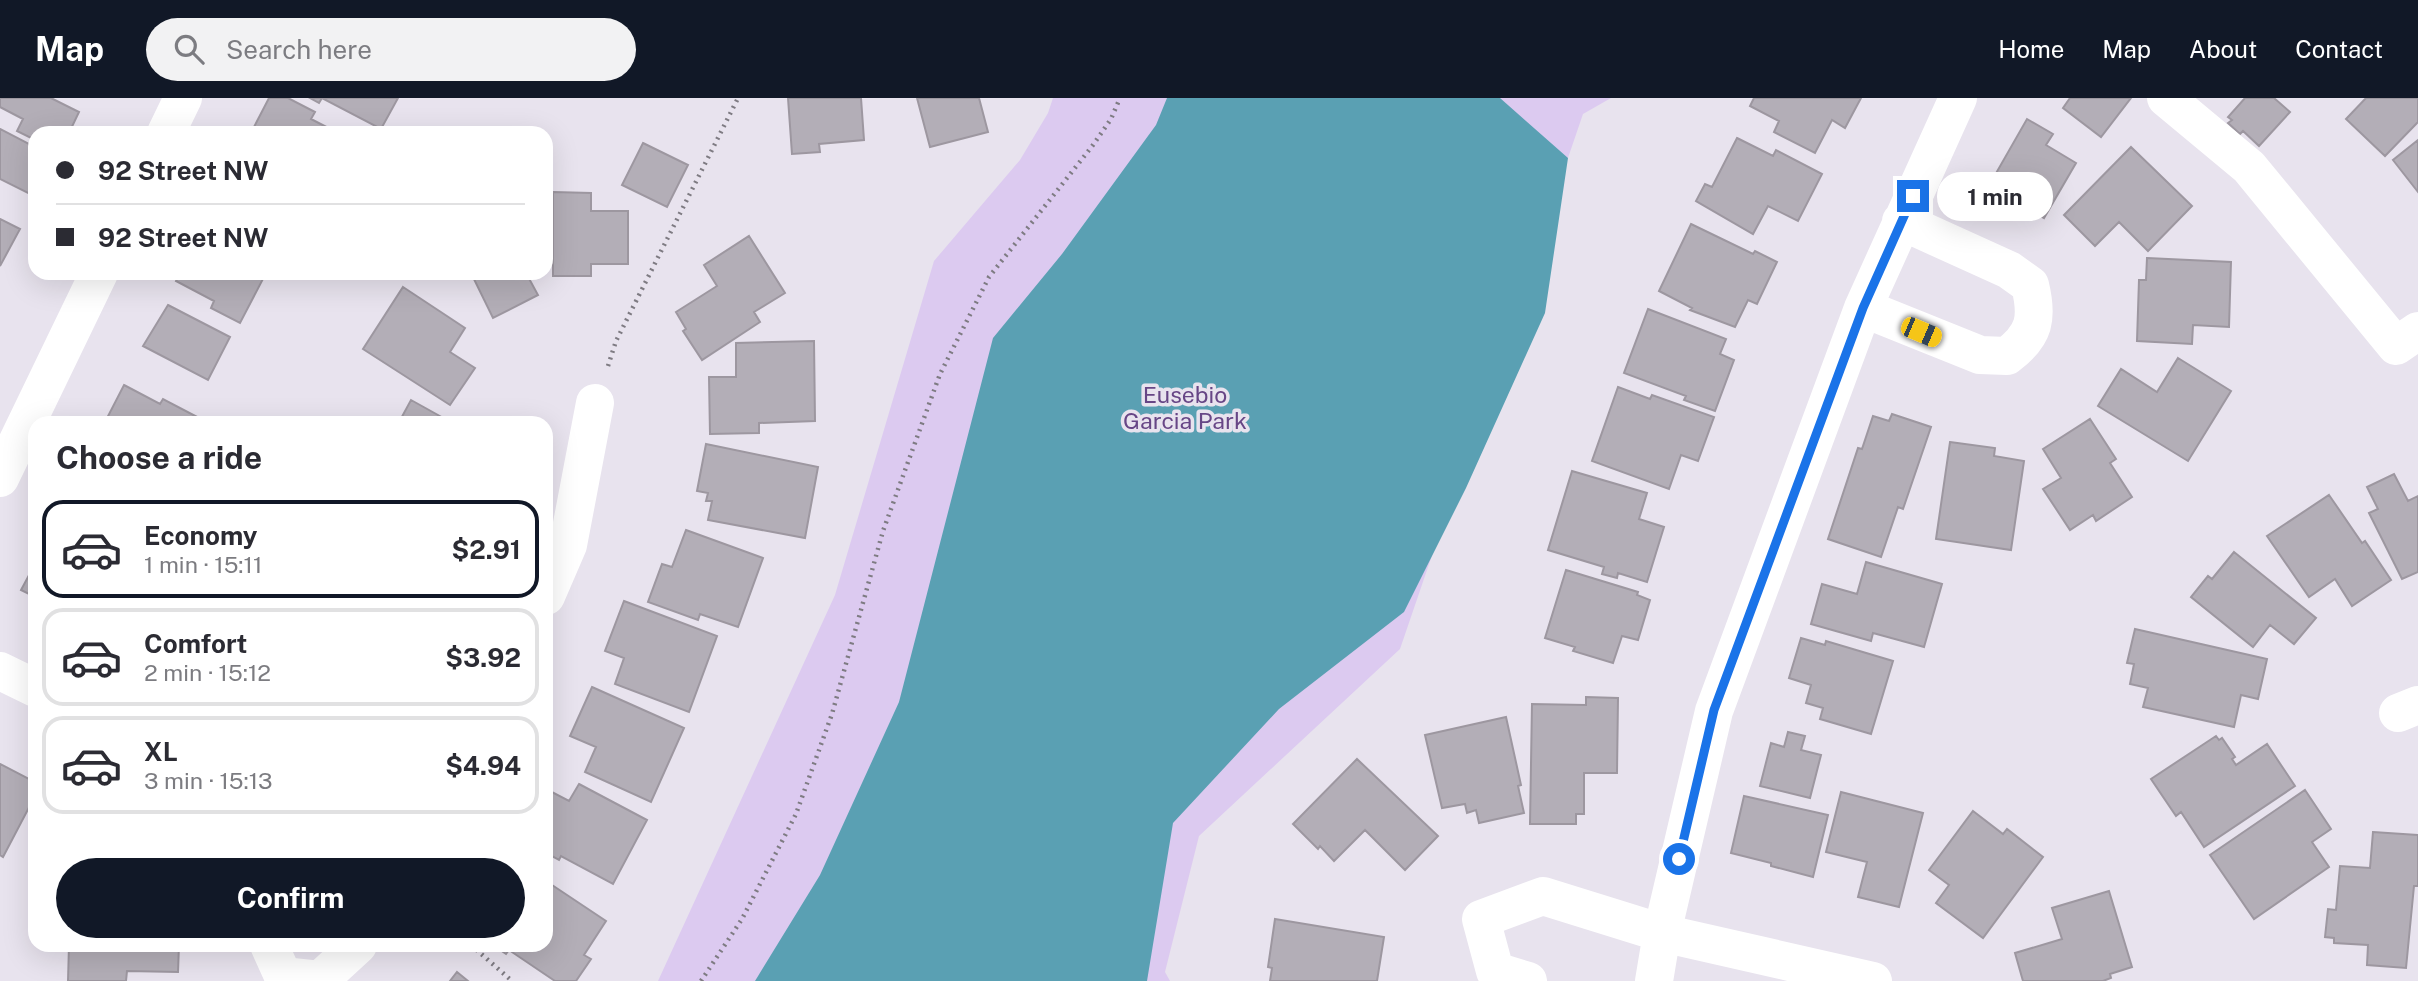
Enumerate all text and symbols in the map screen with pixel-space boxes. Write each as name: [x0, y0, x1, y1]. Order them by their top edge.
search box: [146, 18, 636, 81]
text: Map: [35, 30, 104, 68]
icon: search: [170, 30, 208, 68]
text: Search here: [226, 34, 372, 65]
text: Home: [1998, 35, 2064, 63]
text: Map: [2102, 35, 2151, 63]
text: About: [2189, 35, 2257, 63]
text: Contact: [2295, 35, 2383, 63]
text: 92 Street NW: [98, 155, 268, 186]
callout: 1 min: [1938, 172, 2053, 220]
route end: [1897, 180, 1929, 212]
text: 1 min: [1967, 183, 2023, 210]
text: 92 Street NW: [98, 222, 268, 253]
car: [1898, 314, 1945, 350]
park label: Eusebio Garcia Park: [1123, 381, 1247, 434]
text: Choose a ride: [56, 439, 262, 476]
icon: car: [60, 518, 123, 581]
text: Economy: [144, 520, 257, 551]
text: $2.91: [452, 534, 521, 565]
text: 1 min · 15:11: [144, 551, 262, 578]
icon: car: [60, 626, 123, 689]
text: Comfort: [144, 628, 247, 659]
text: $3.92: [445, 642, 521, 673]
text: 2 min · 15:12: [144, 659, 271, 686]
icon: car: [60, 734, 123, 797]
text: XL: [144, 736, 178, 767]
text: $4.94: [445, 750, 521, 781]
text: 3 min · 15:13: [144, 767, 273, 794]
route start: [1663, 843, 1695, 875]
button: Confirm: [56, 858, 525, 938]

